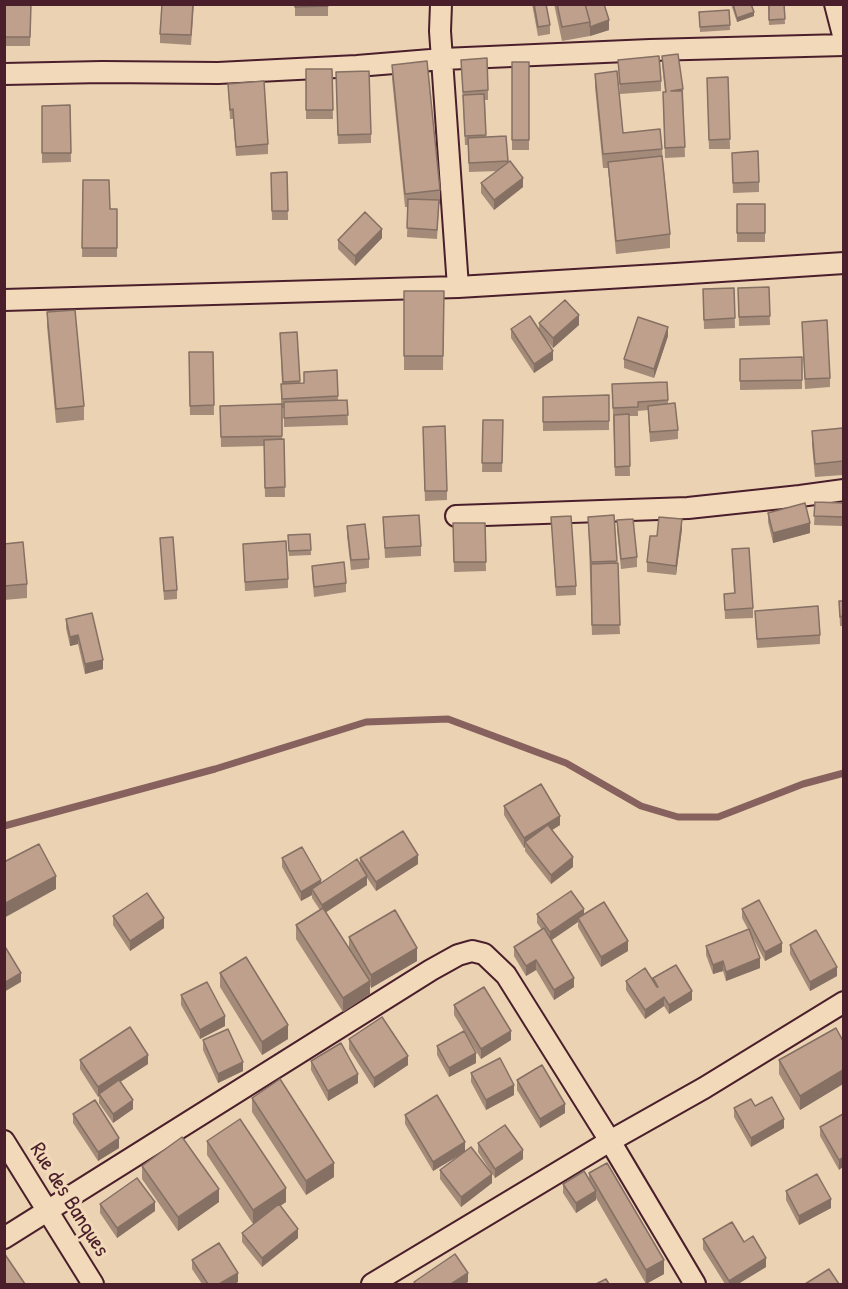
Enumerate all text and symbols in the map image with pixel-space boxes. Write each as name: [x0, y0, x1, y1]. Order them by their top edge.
street label: Rue des Banques: [24, 1138, 114, 1262]

